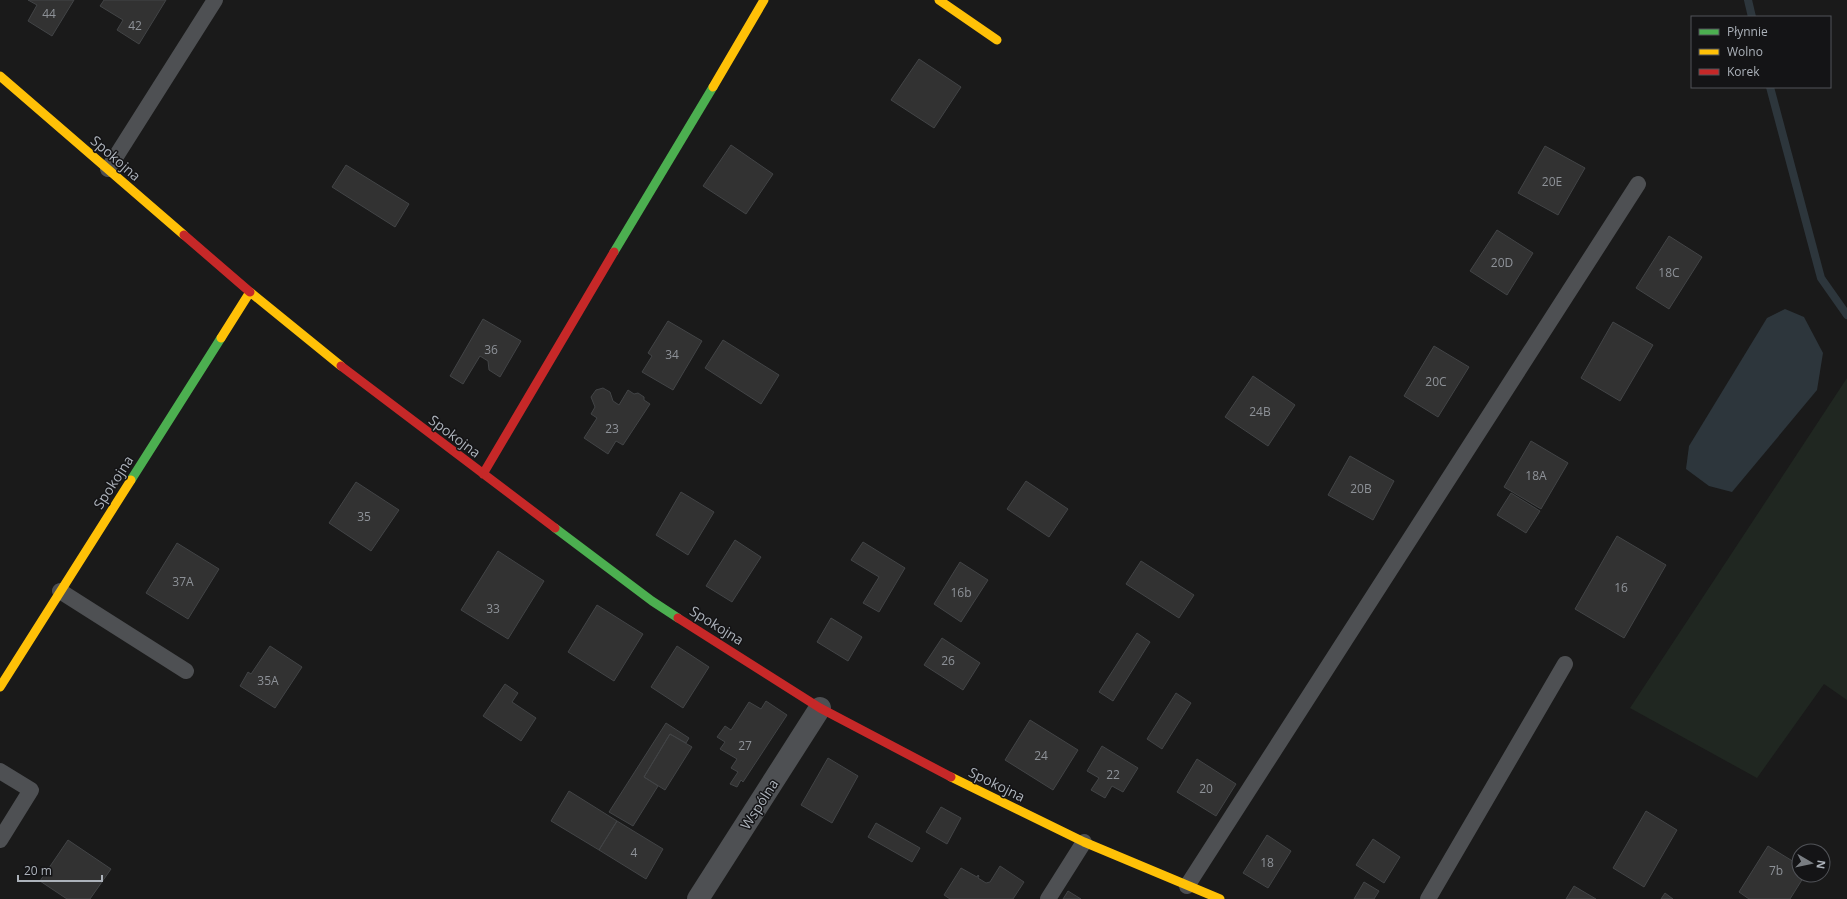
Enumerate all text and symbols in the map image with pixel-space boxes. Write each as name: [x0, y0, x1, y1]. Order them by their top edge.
house number: 44: [42, 5, 56, 22]
legend: [1691, 16, 1831, 88]
house number: 42: [128, 17, 142, 34]
text: Płynnie: [1727, 23, 1768, 40]
text: Wolno: [1727, 43, 1763, 60]
text: Korek: [1727, 63, 1760, 80]
street label: Spokojna: [87, 131, 145, 185]
house number: 20E: [1542, 173, 1562, 190]
house number: 20D: [1491, 254, 1513, 271]
house number: 18C: [1658, 264, 1680, 281]
house number: 36: [484, 341, 498, 358]
house number: 34: [665, 346, 679, 363]
house number: 20C: [1425, 373, 1447, 390]
house number: 24B: [1249, 403, 1271, 420]
street label: Spokojna: [425, 410, 485, 462]
house number: 23: [605, 420, 619, 437]
street label: Spokojna: [89, 452, 137, 512]
house number: 18A: [1525, 467, 1547, 484]
house number: 20B: [1350, 480, 1372, 497]
house number: 35: [357, 508, 371, 525]
house number: 37A: [172, 573, 194, 590]
house number: 16: [1614, 579, 1628, 596]
house number: 16b: [950, 584, 972, 601]
house number: 33: [486, 600, 500, 617]
street label: Spokojna: [686, 601, 748, 649]
house number: 26: [941, 652, 955, 669]
house number: 35A: [257, 672, 279, 689]
house number: 27: [738, 737, 752, 754]
house number: 24: [1034, 747, 1048, 764]
street label: Spokojna: [966, 762, 1028, 806]
house number: 22: [1106, 766, 1120, 783]
street label: Wspólna: [736, 775, 782, 833]
house number: 20: [1199, 780, 1213, 797]
north arrow: [1791, 843, 1831, 883]
house number: 4: [631, 844, 638, 861]
house number: 18: [1260, 854, 1274, 871]
scale bar: [18, 857, 102, 883]
text: N: [1813, 859, 1829, 870]
text: 20 m: [24, 862, 52, 879]
house number: 7b: [1769, 862, 1783, 879]

